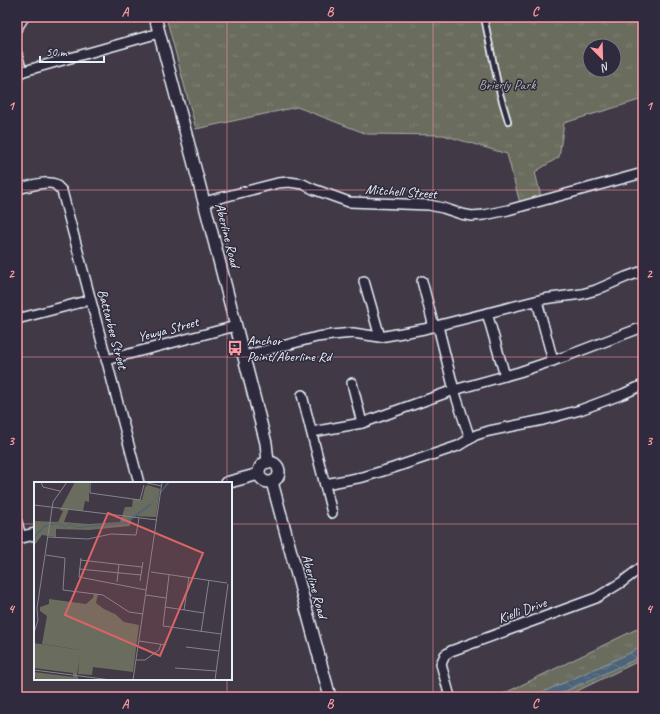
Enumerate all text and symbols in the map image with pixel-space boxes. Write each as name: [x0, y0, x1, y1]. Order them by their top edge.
text: A: [122, 4, 130, 20]
text: B: [327, 4, 335, 20]
text: C: [532, 4, 540, 20]
scale bar: [40, 38, 104, 64]
north arrow: [582, 38, 622, 78]
text: 50 m: [46, 44, 68, 60]
text: N: [598, 59, 612, 76]
park label: Brierly Park: [479, 76, 536, 93]
text: 1: [8, 98, 16, 114]
text: 1: [646, 98, 654, 114]
street label: Mitchell Street: [365, 181, 439, 203]
street label: Aberline Road: [211, 201, 244, 271]
text: 2: [8, 266, 15, 282]
text: 2: [646, 266, 653, 282]
street label: Battarbee Street: [94, 287, 132, 372]
street label: Yewya Street: [136, 313, 202, 346]
place label: Anchor Point/Aberline Rd: [247, 332, 333, 365]
bus stop icon: Anchor Point/Aberline Rd: [226, 339, 244, 357]
text: 3: [8, 433, 15, 449]
text: 3: [646, 433, 653, 449]
inset map: [34, 482, 232, 680]
street label: Aberline Road: [298, 552, 332, 622]
street label: Kielli Drive: [496, 593, 550, 627]
text: 4: [8, 601, 16, 617]
text: 4: [646, 601, 654, 617]
text: A: [122, 696, 130, 712]
text: B: [327, 696, 335, 712]
text: C: [532, 696, 540, 712]

